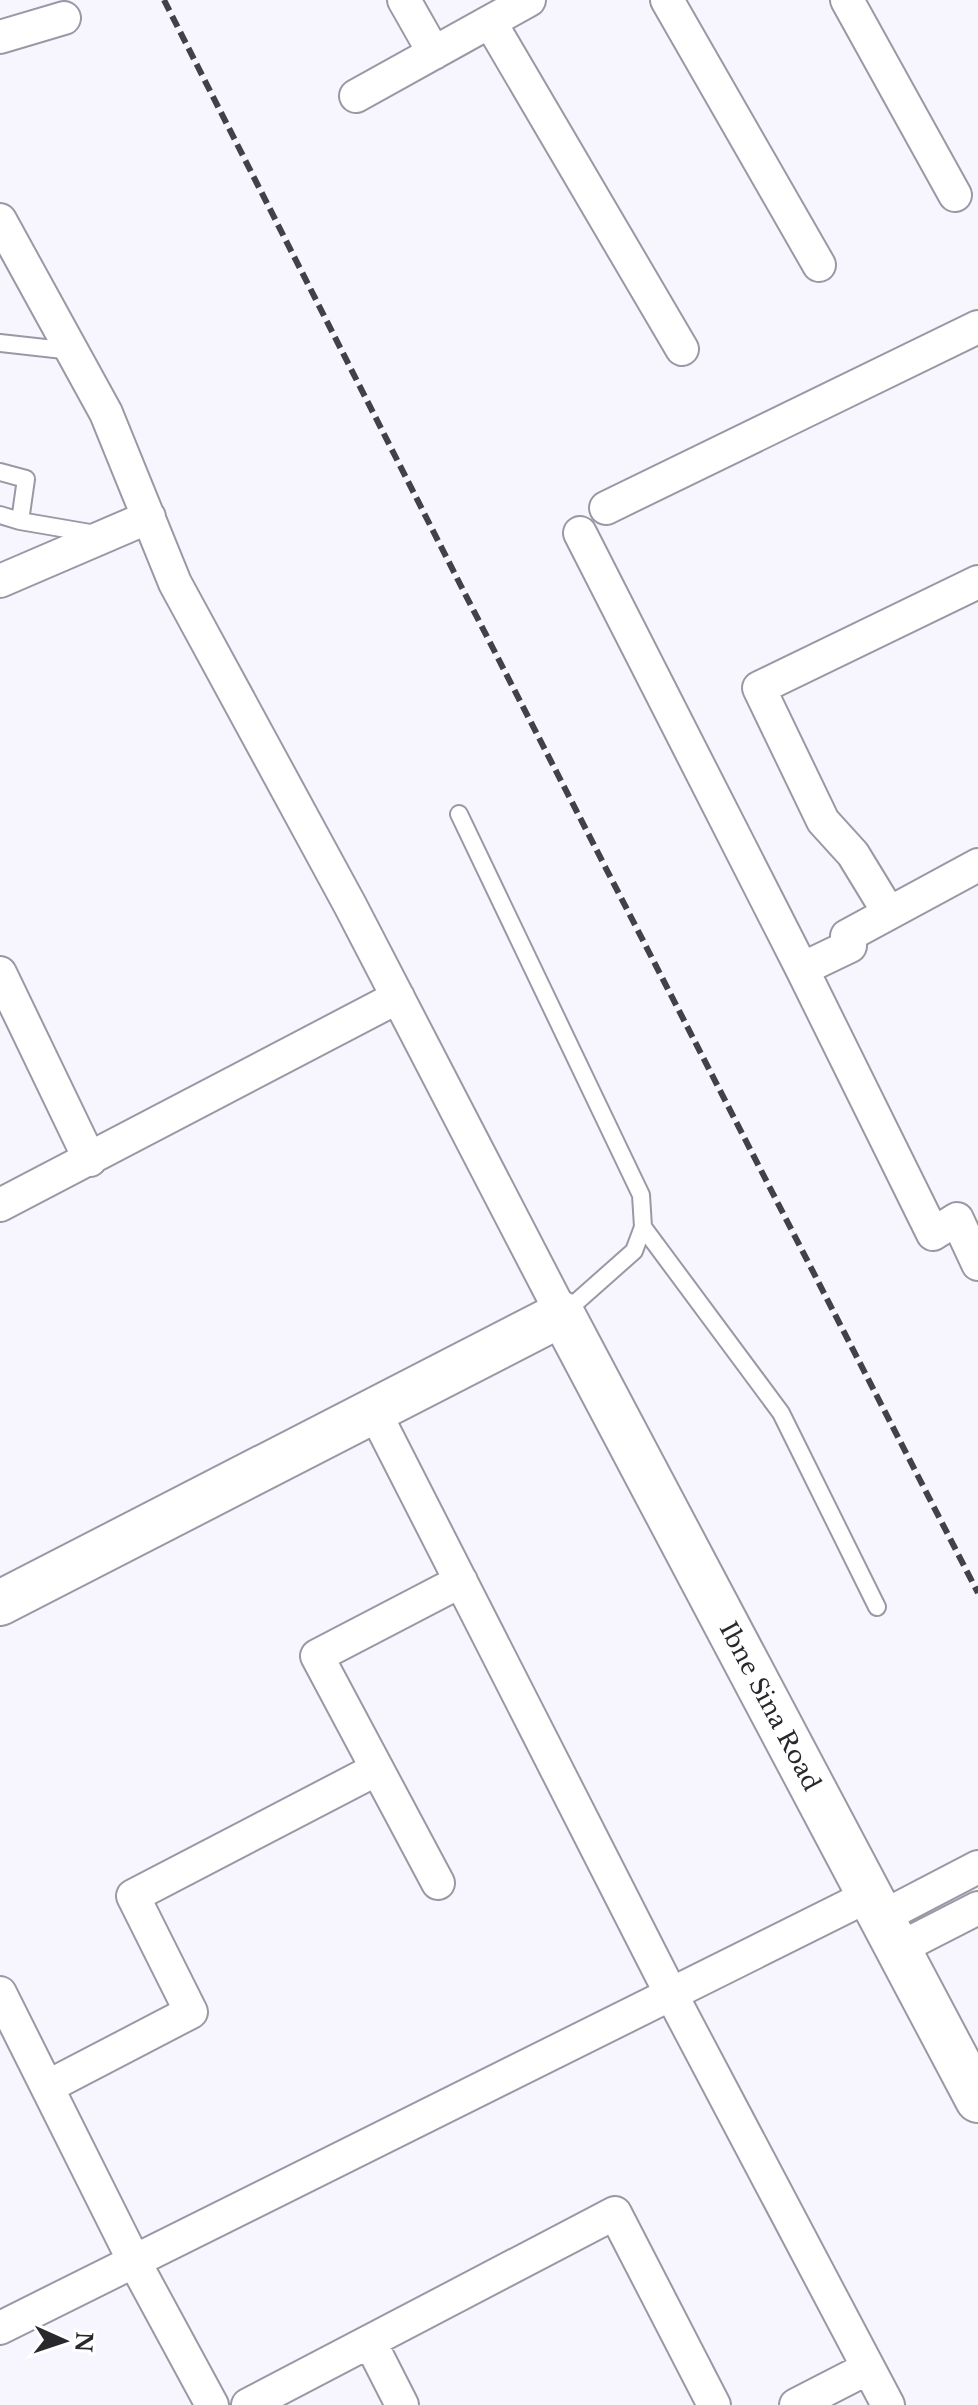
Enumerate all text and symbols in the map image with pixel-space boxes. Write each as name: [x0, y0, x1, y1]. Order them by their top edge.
street label: Ibne Sina Road: [714, 1617, 827, 1796]
north arrow: [24, 2301, 104, 2381]
text: N: [69, 2331, 97, 2353]

